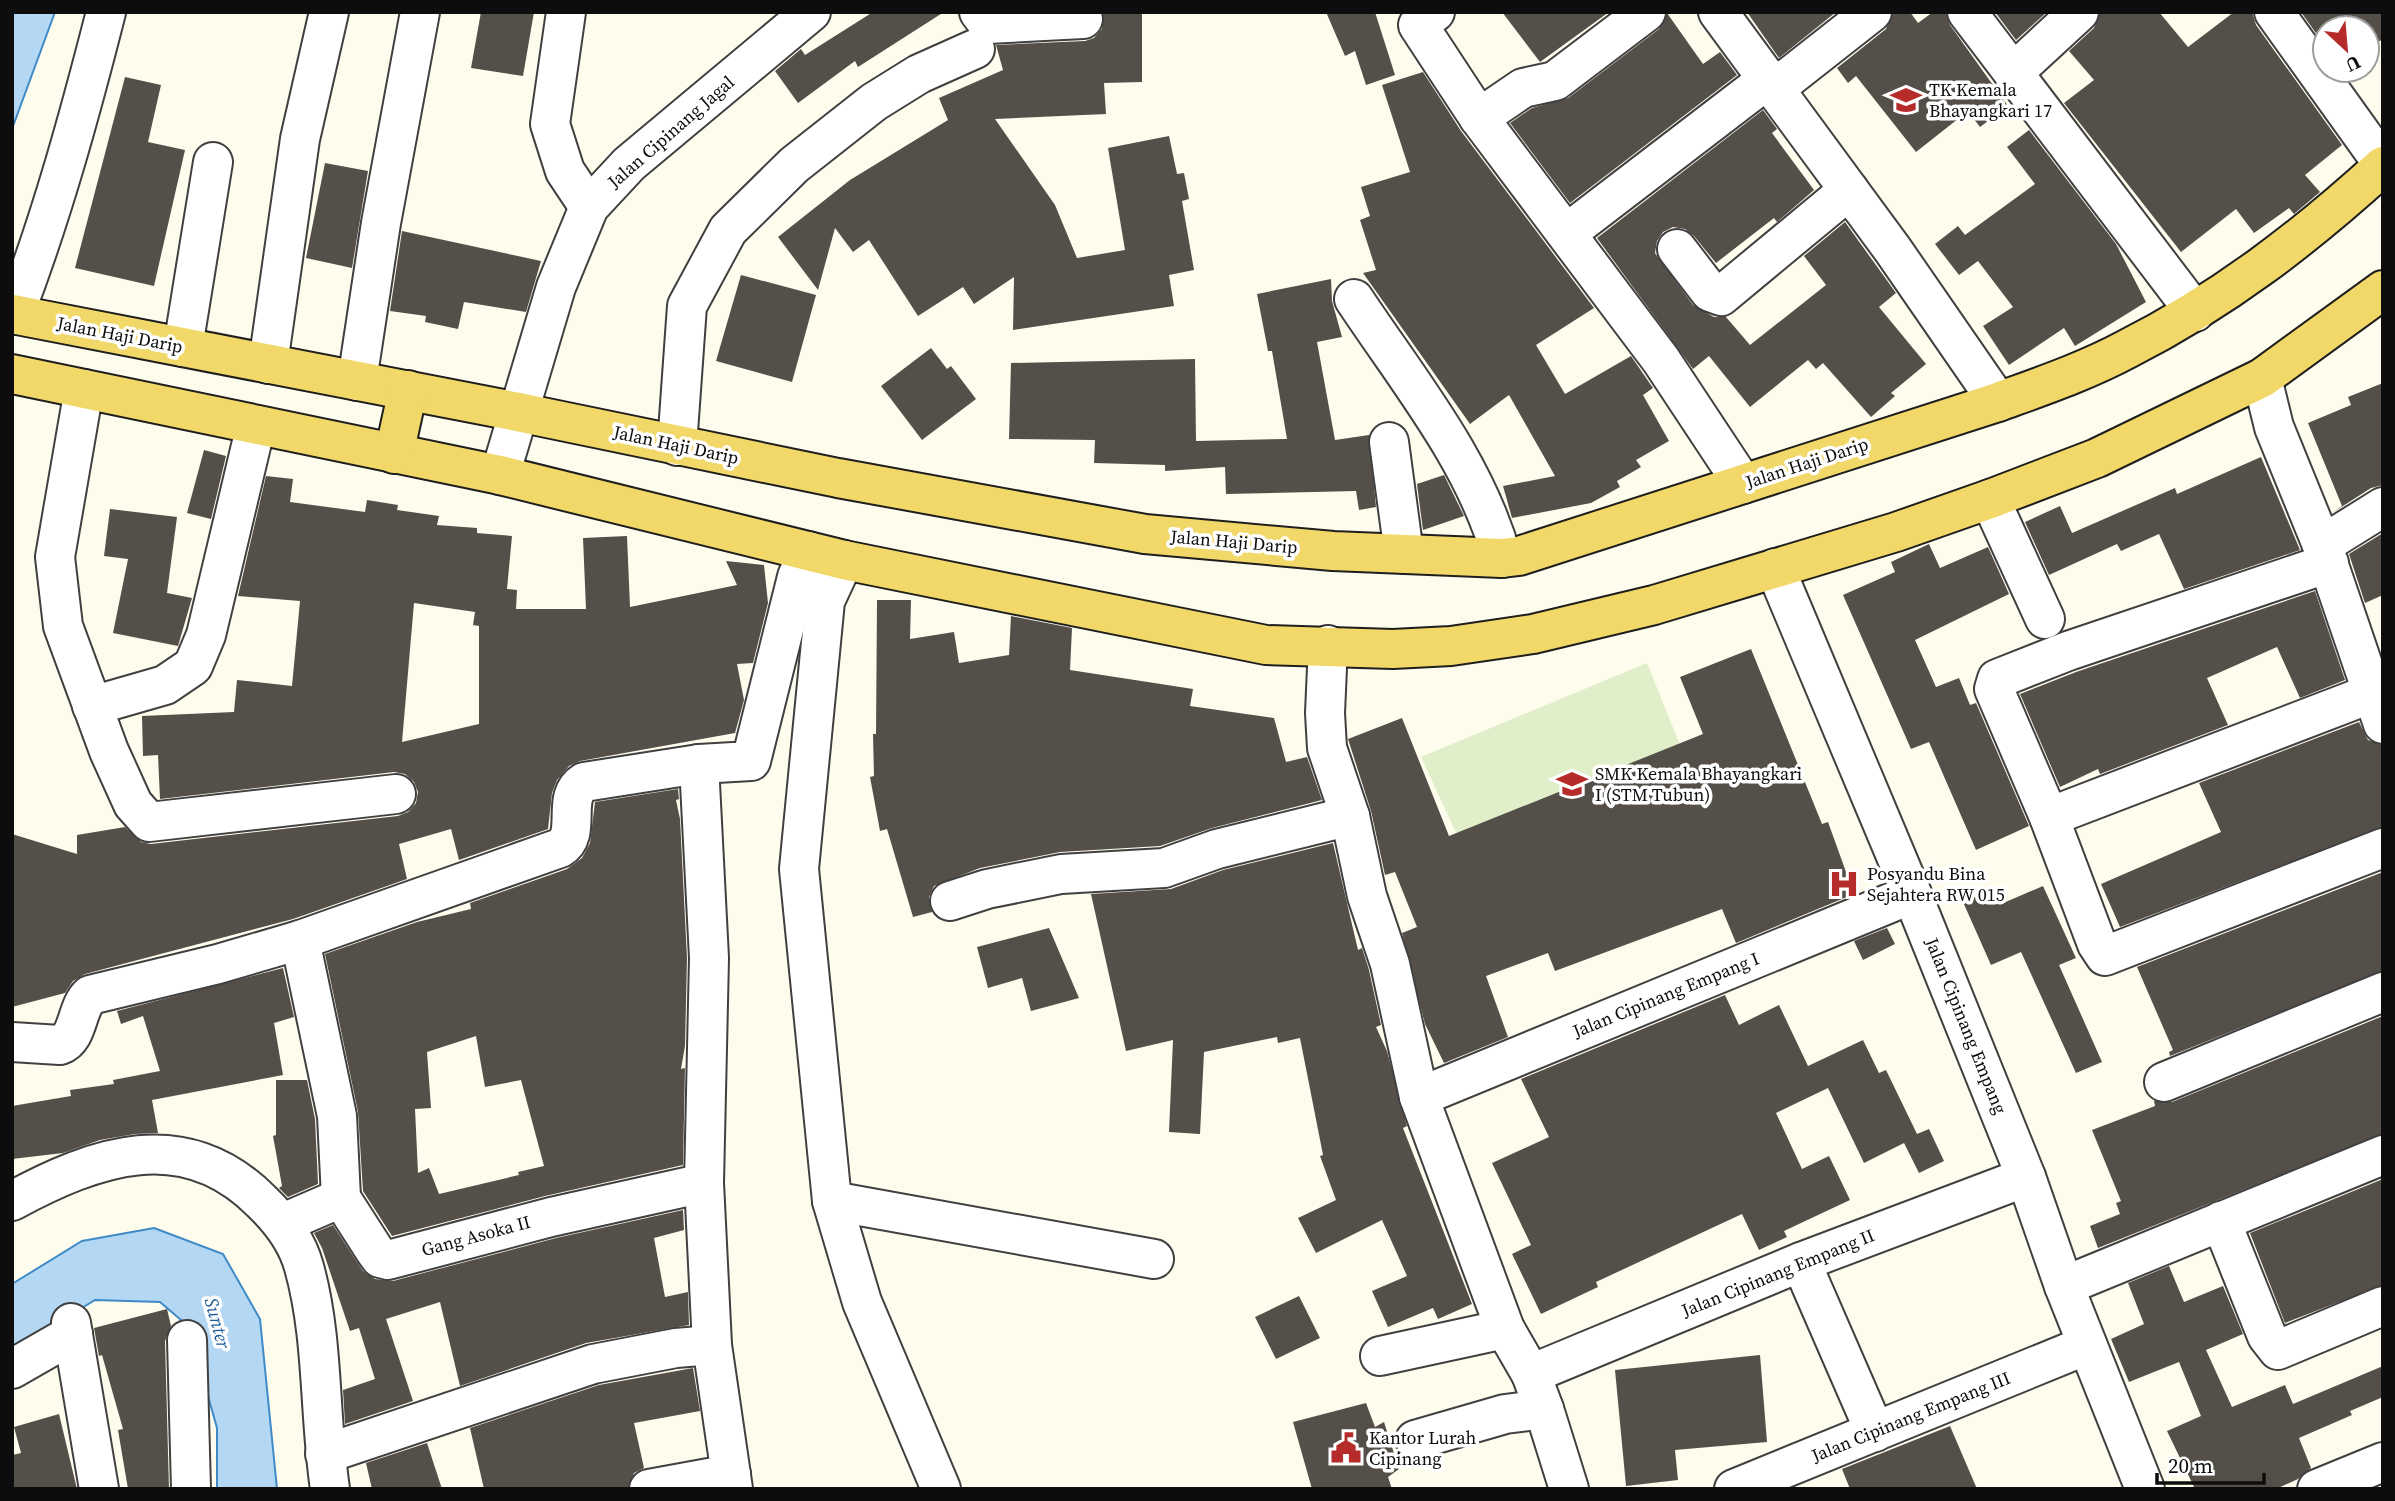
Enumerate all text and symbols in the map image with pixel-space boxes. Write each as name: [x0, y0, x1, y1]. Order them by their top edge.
north arrow: [2311, 14, 2381, 84]
text: U: [2341, 50, 2365, 79]
street label: Jalan Cipinang Jagal: [601, 70, 739, 194]
place label: TK Kemala Bhayangkari 17: [1929, 77, 2052, 123]
school or university icon: TK Kemala Bhayangkari 17: [1889, 83, 1923, 117]
street label: Jalan Haji Darip: [54, 310, 185, 359]
street label: Jalan Haji Darip: [610, 419, 741, 470]
street label: Jalan Haji Darip: [1741, 431, 1871, 494]
street label: Jalan Haji Darip: [1168, 523, 1299, 560]
place label: SMK Kemala Bhayangkari I (STM Tubun): [1595, 761, 1802, 807]
school or university icon: SMK Kemala Bhayangkari I (STM Tubun): [1555, 767, 1589, 801]
place label: Posyandu Bina Sejahtera RW 015: [1867, 861, 2005, 907]
hospital icon: Posyandu Bina Sejahtera RW 015: [1827, 867, 1861, 901]
street label: Jalan Cipinang Empang: [1919, 933, 2013, 1118]
street label: Jalan Cipinang Empang I: [1568, 946, 1763, 1044]
street label: Gang Asoka II: [419, 1209, 533, 1262]
street label: Jalan Cipinang Empang II: [1677, 1222, 1878, 1323]
water label: Sunter: [199, 1294, 238, 1353]
street label: Jalan Cipinang Empang III: [1807, 1365, 2014, 1468]
place label: Kantor Lurah Cipinang: [1369, 1425, 1477, 1471]
public building icon: Kantor Lurah Cipinang: [1329, 1431, 1363, 1465]
scale bar: [2157, 1442, 2264, 1486]
text: 20 m: [2168, 1451, 2213, 1480]

